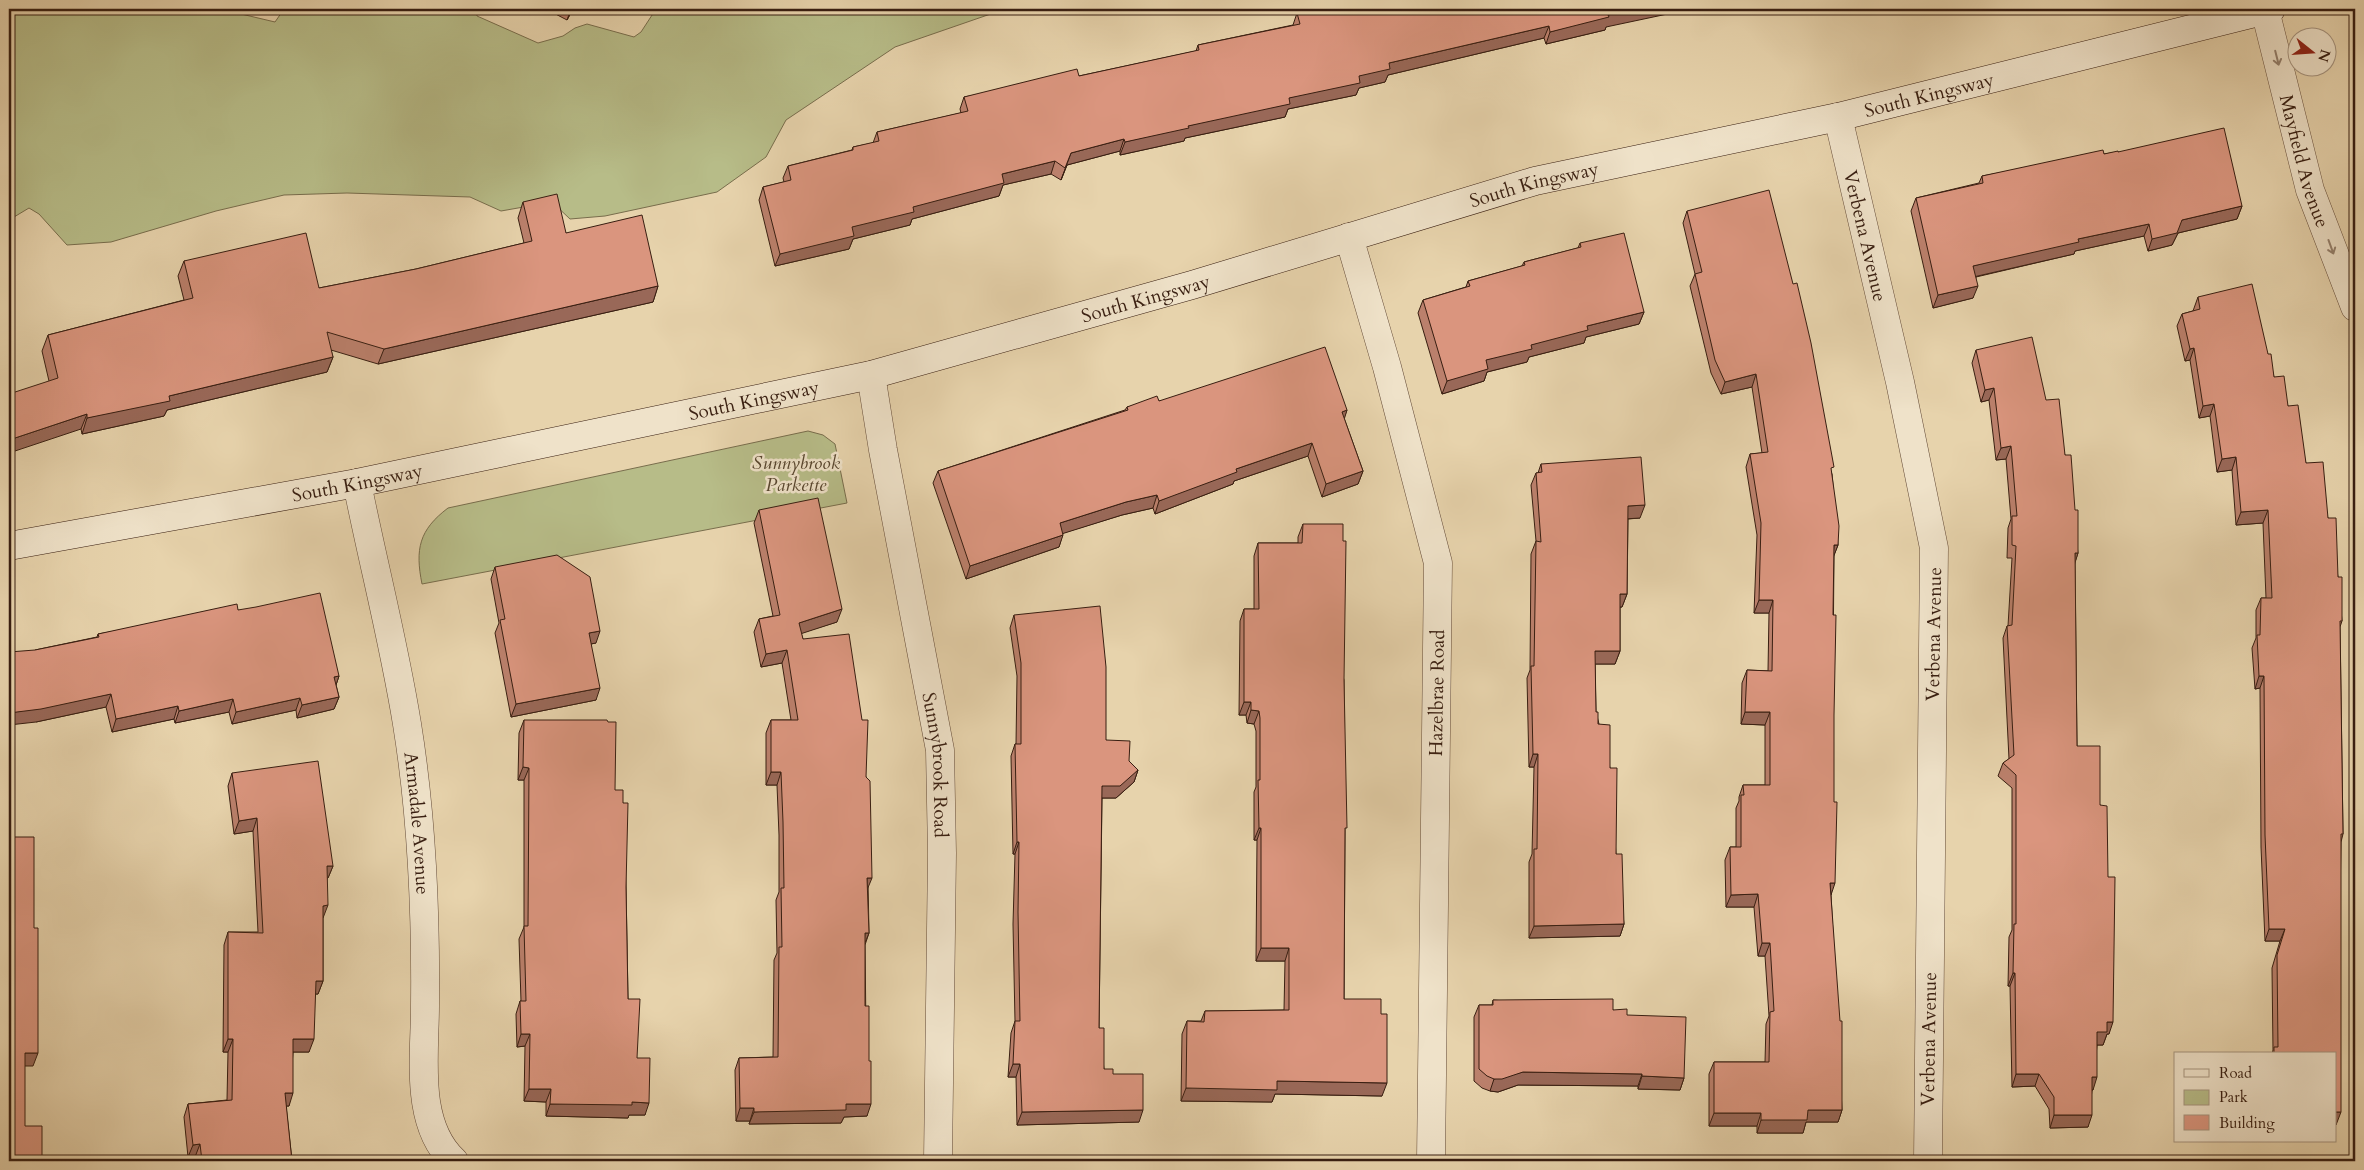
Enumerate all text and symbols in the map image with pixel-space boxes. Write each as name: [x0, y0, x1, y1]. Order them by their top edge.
north arrow: [2286, 28, 2336, 78]
text: N: [2313, 47, 2335, 64]
one-way arrow: [2273, 49, 2282, 65]
street label: South Kingsway: [1862, 67, 1997, 124]
street label: Mayfield Avenue: [2273, 92, 2335, 232]
street label: South Kingsway: [1466, 156, 1601, 214]
street label: Verbena Avenue: [1837, 168, 1893, 304]
one-way arrow: [2327, 239, 2336, 255]
street label: South Kingsway: [1078, 268, 1213, 329]
street label: South Kingsway: [686, 374, 821, 427]
park label: Sunnybrook Parkette: [752, 450, 841, 498]
street label: South Kingsway: [290, 458, 425, 509]
street label: Verbena Avenue: [1920, 567, 1948, 701]
street label: Hazelbrae Road: [1423, 629, 1451, 757]
street label: Sunnybrook Road: [915, 690, 954, 838]
street label: Armadale Avenue: [397, 750, 435, 895]
street label: Verbena Avenue: [1915, 972, 1943, 1106]
legend: [2174, 1052, 2336, 1142]
text: Road: [2219, 1063, 2252, 1083]
text: Park: [2219, 1087, 2248, 1107]
text: Building: [2219, 1113, 2275, 1133]

